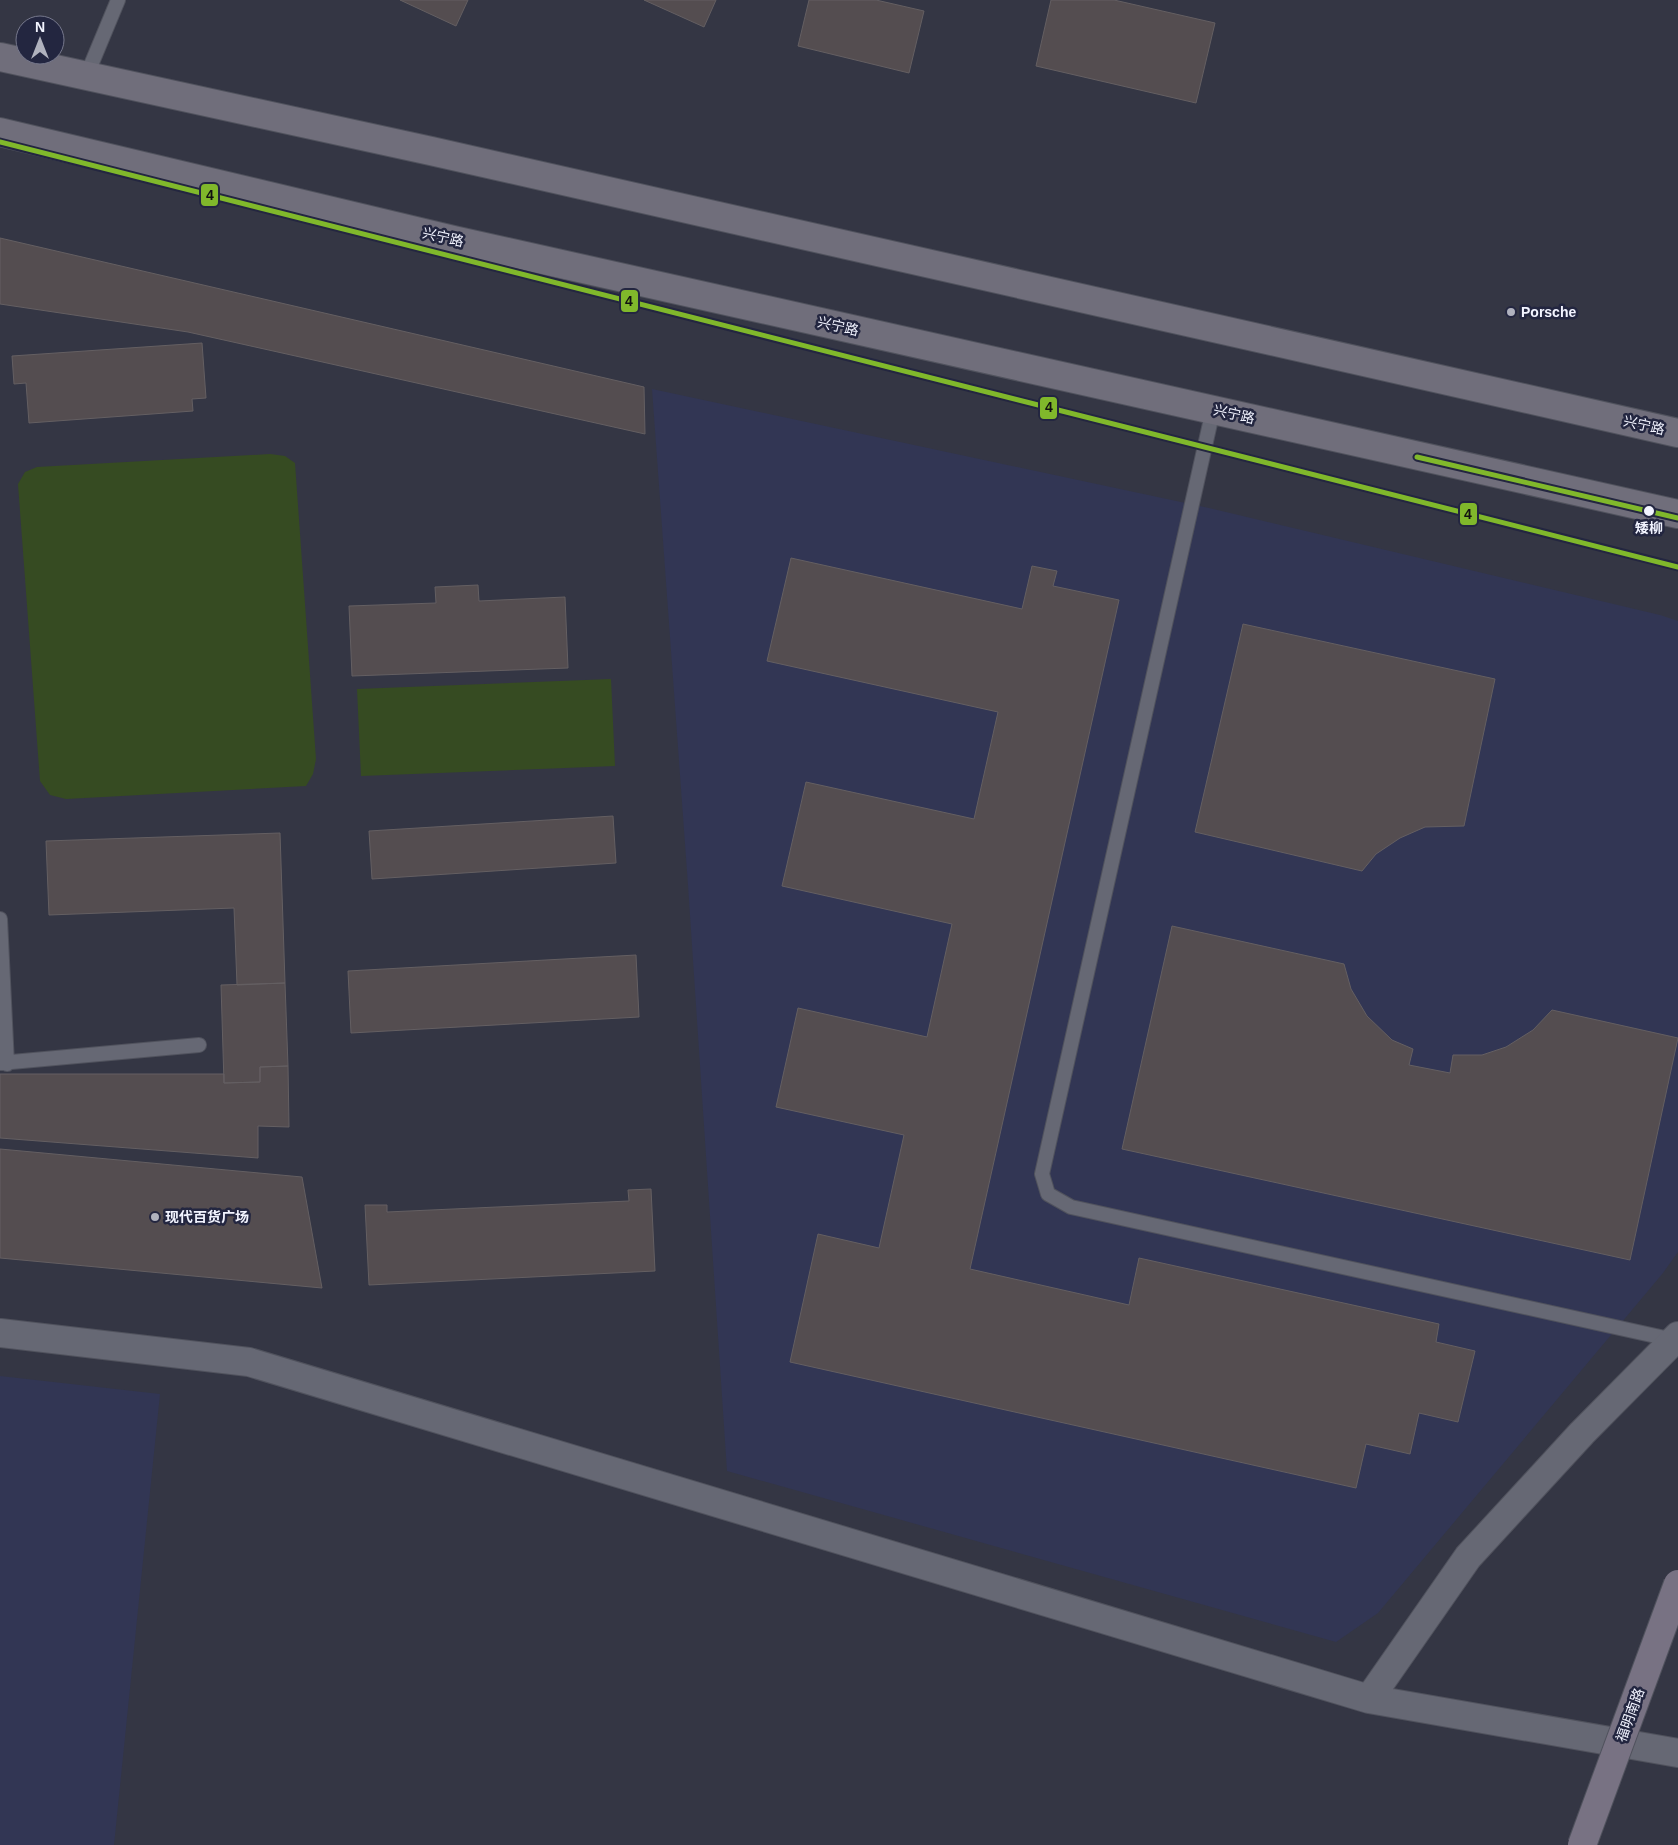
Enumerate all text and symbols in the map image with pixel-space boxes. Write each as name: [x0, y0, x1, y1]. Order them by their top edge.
north arrow: [15, 15, 65, 65]
text: N: [35, 19, 45, 35]
line badge: 4: [200, 183, 219, 207]
text: 4: [206, 187, 214, 203]
street label: 兴宁路: [421, 224, 465, 250]
line badge: 4: [620, 289, 639, 313]
text: 4: [625, 293, 633, 309]
place label: Porsche: [1521, 304, 1576, 320]
marker: Porsche: [1505, 306, 1517, 318]
street label: 兴宁路: [816, 313, 860, 339]
line badge: 4: [1039, 396, 1058, 420]
text: 4: [1045, 399, 1053, 415]
street label: 兴宁路: [1212, 401, 1256, 427]
street label: 兴宁路: [1622, 412, 1666, 438]
line badge: 4: [1459, 502, 1478, 526]
marker: 矮柳: [1642, 504, 1656, 518]
text: 4: [1464, 506, 1472, 522]
place label: 矮柳: [1635, 520, 1663, 536]
place label: 现代百货广场: [165, 1209, 249, 1225]
marker: 现代百货广场: [149, 1211, 161, 1223]
street label: 福明南路: [1613, 1686, 1647, 1744]

